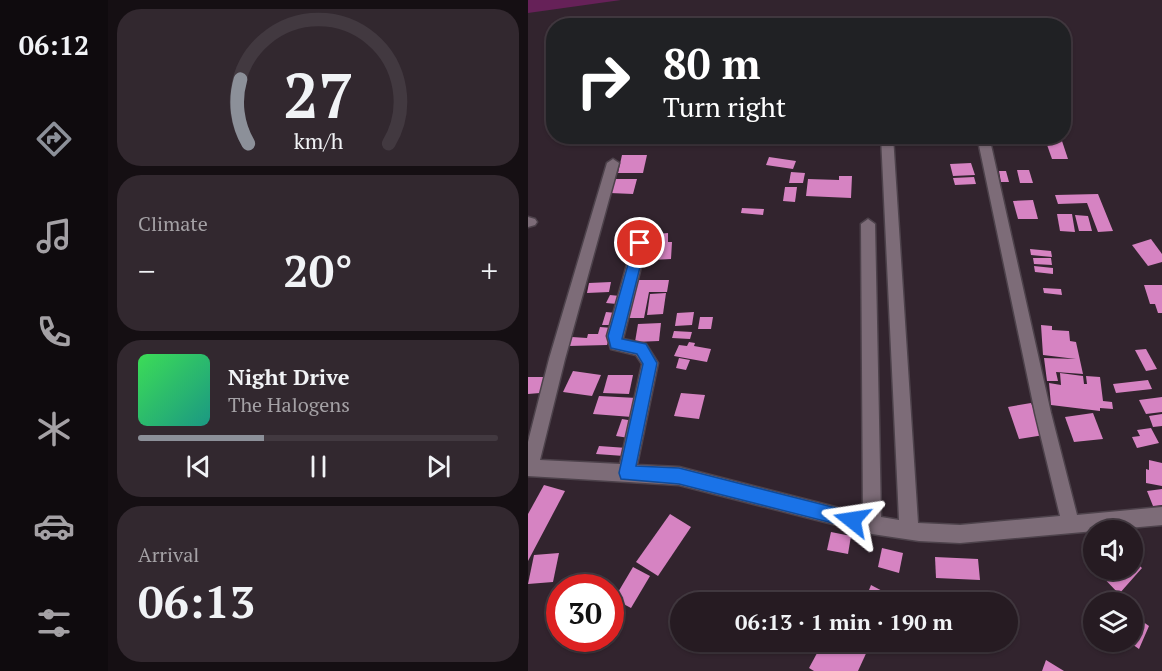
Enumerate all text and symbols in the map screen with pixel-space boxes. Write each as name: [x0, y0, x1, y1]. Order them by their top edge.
text: 06:12: [19, 27, 89, 63]
text: 80 m: [663, 35, 761, 91]
icon: right: [564, 42, 642, 120]
text: 27: [283, 53, 353, 136]
text: Turn right: [663, 89, 786, 125]
icon: directions: [33, 118, 75, 160]
text: km/h: [293, 128, 343, 156]
text: Climate: [138, 210, 208, 237]
icon: music: [33, 215, 75, 257]
pin: [614, 217, 665, 268]
icon: arrive: [623, 226, 656, 259]
text: 20°: [283, 240, 353, 300]
text: −: [138, 249, 156, 292]
text: +: [480, 249, 498, 292]
icon: phone: [33, 311, 75, 353]
text: Night Drive: [228, 362, 350, 391]
text: The Halogens: [228, 391, 350, 418]
icon: climate: [33, 408, 75, 450]
icon: previous: [182, 450, 215, 483]
icon: pause: [302, 450, 335, 483]
icon: next: [422, 450, 455, 483]
position arrow: [820, 488, 884, 552]
icon: car: [33, 505, 75, 547]
map controls: [1083, 520, 1143, 652]
button: sound: [1083, 520, 1143, 580]
text: Arrival: [138, 541, 199, 568]
text: 06:13: [138, 571, 255, 631]
speed limit sign: 30: [546, 574, 624, 652]
button: layers: [1083, 592, 1143, 652]
icon: filters: [33, 602, 75, 644]
text: 06:13 · 1 min · 190 m: [735, 607, 953, 636]

